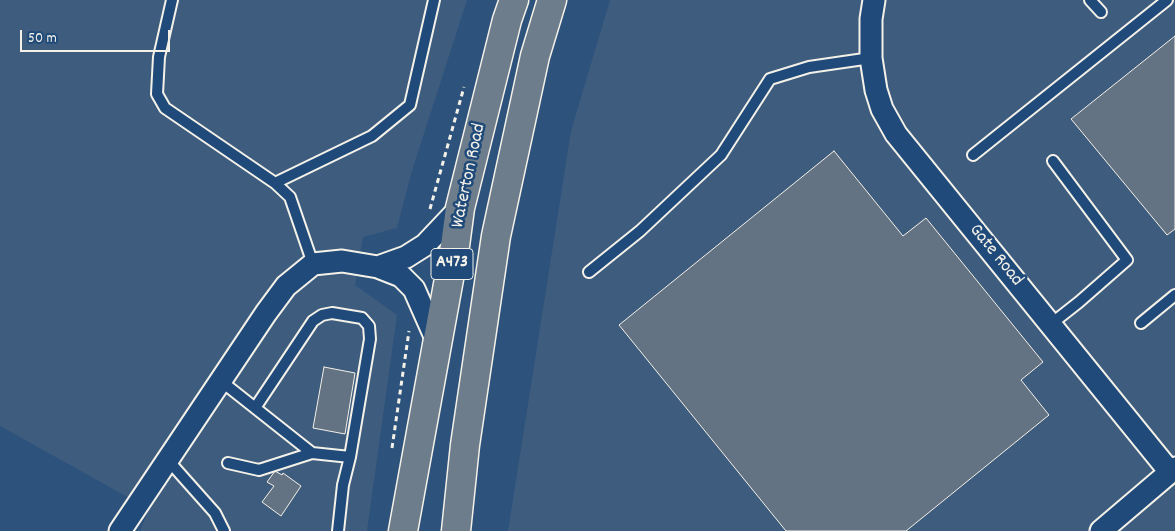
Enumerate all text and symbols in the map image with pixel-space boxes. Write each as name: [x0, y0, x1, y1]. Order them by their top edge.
scale bar: [22, 20, 172, 52]
text: 50 m: [28, 28, 57, 50]
street label: Waterton Road: [448, 122, 492, 230]
street label: Gate Road: [963, 220, 1027, 292]
road number: A473: [431, 248, 473, 280]

